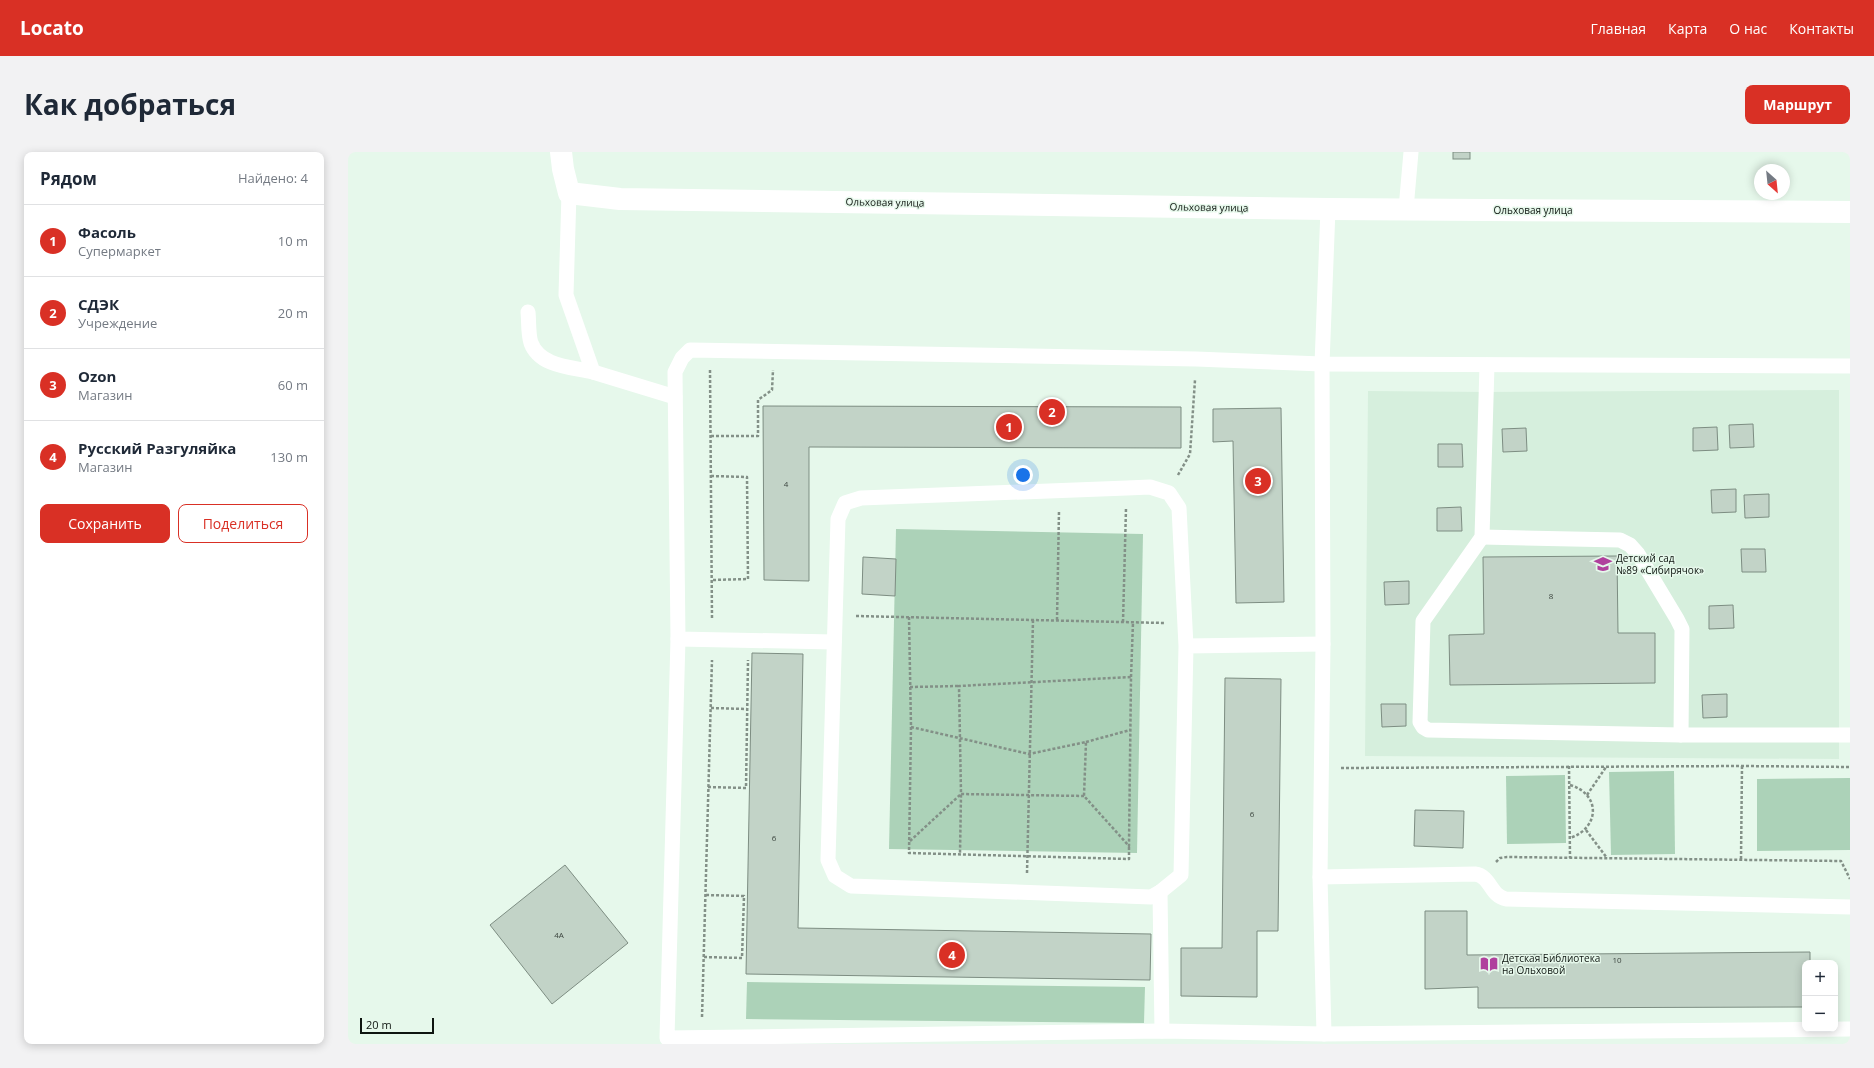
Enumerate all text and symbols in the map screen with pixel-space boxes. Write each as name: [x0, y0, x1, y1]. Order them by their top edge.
text: Locato: [20, 15, 84, 41]
text: Главная: [1591, 19, 1646, 38]
text: Карта: [1668, 19, 1707, 38]
text: О нас: [1729, 19, 1767, 38]
text: Контакты: [1789, 19, 1854, 38]
text: Как добраться: [24, 85, 236, 123]
button: Маршрут: [1745, 85, 1850, 124]
north arrow: [1754, 164, 1790, 200]
text: Рядом: [40, 167, 97, 190]
text: Найдено: 4: [238, 169, 308, 187]
street label: Ольховая улица: [845, 194, 925, 210]
street label: Ольховая улица: [1169, 199, 1249, 215]
street label: Ольховая улица: [1494, 203, 1573, 217]
text: Фасоль: [78, 222, 136, 242]
text: 1: [49, 232, 57, 250]
text: 10 m: [278, 232, 308, 250]
text: Супермаркет: [78, 242, 161, 260]
text: СДЭК: [78, 294, 119, 314]
text: 2: [49, 304, 57, 322]
text: 20 m: [278, 304, 308, 322]
text: Учреждение: [78, 314, 157, 332]
text: Ozon: [78, 366, 116, 386]
text: 3: [49, 376, 57, 394]
text: 60 m: [278, 376, 308, 394]
text: Магазин: [78, 386, 133, 404]
pin: 2: [1039, 397, 1065, 427]
pin: 1: [996, 412, 1022, 442]
text: Русский Разгуляйка: [78, 438, 236, 458]
text: 4: [49, 448, 57, 466]
text: 130 m: [270, 448, 308, 466]
text: Магазин: [78, 458, 133, 476]
your location: [1013, 465, 1033, 485]
pin: 3: [1245, 466, 1271, 496]
house number: 4: [784, 478, 789, 489]
button: Сохранить: [40, 504, 170, 543]
button: Поделиться: [178, 504, 308, 543]
place label: Детский сад №89 «Сибирячок»: [1616, 551, 1704, 577]
school or university icon: Детский сад №89 «Сибирячок»: [1593, 554, 1613, 574]
house number: 8: [1549, 590, 1554, 601]
house number: 6: [1250, 808, 1255, 819]
house number: 6: [772, 832, 777, 843]
house number: 4А: [554, 929, 565, 940]
pin: 4: [939, 940, 965, 970]
place label: Детская Библиотека на Ольховой: [1502, 951, 1600, 977]
library icon: Детская Библиотека на Ольховой: [1479, 954, 1499, 974]
house number: 10: [1612, 954, 1622, 965]
map controls: [1802, 960, 1838, 1032]
button: +: [1802, 960, 1838, 996]
button: −: [1802, 996, 1838, 1032]
scale bar: [360, 1016, 434, 1035]
text: 20 m: [366, 1017, 392, 1032]

